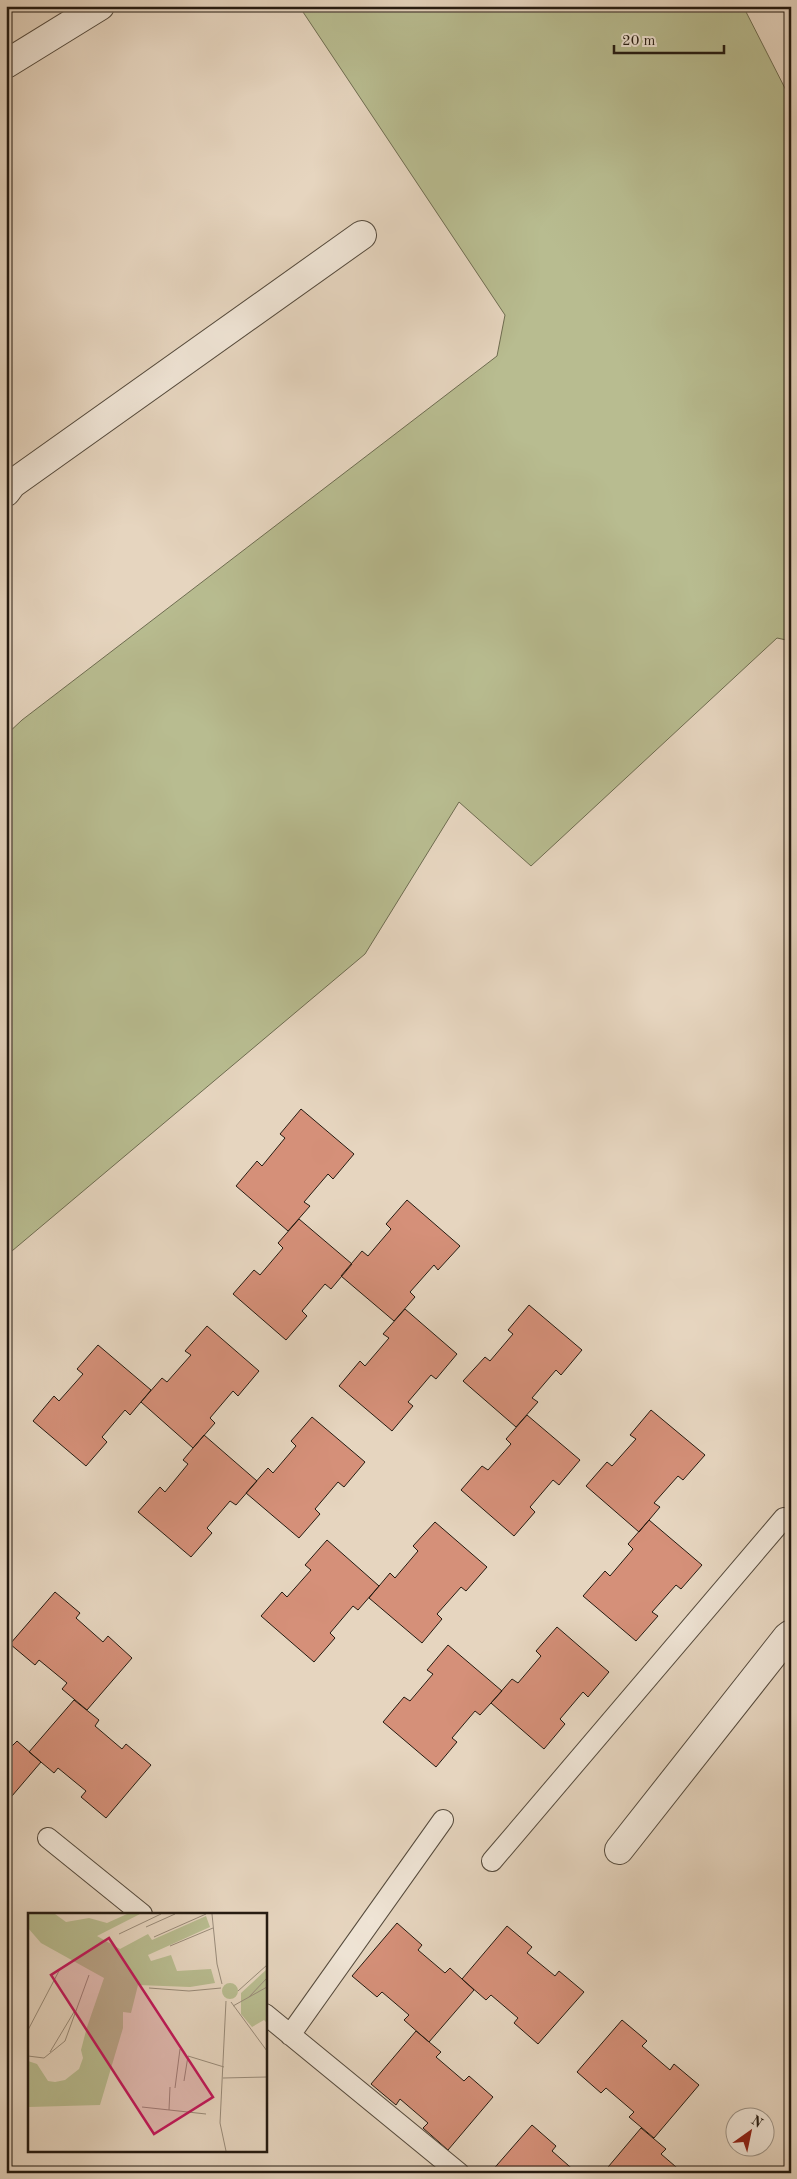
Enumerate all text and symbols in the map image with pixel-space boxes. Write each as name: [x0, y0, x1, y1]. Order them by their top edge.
scale bar: [614, 22, 724, 54]
text: 20 m: [622, 34, 656, 49]
inset map: [28, 1913, 266, 2152]
north arrow: [724, 2106, 774, 2156]
text: N: [748, 2113, 765, 2131]

